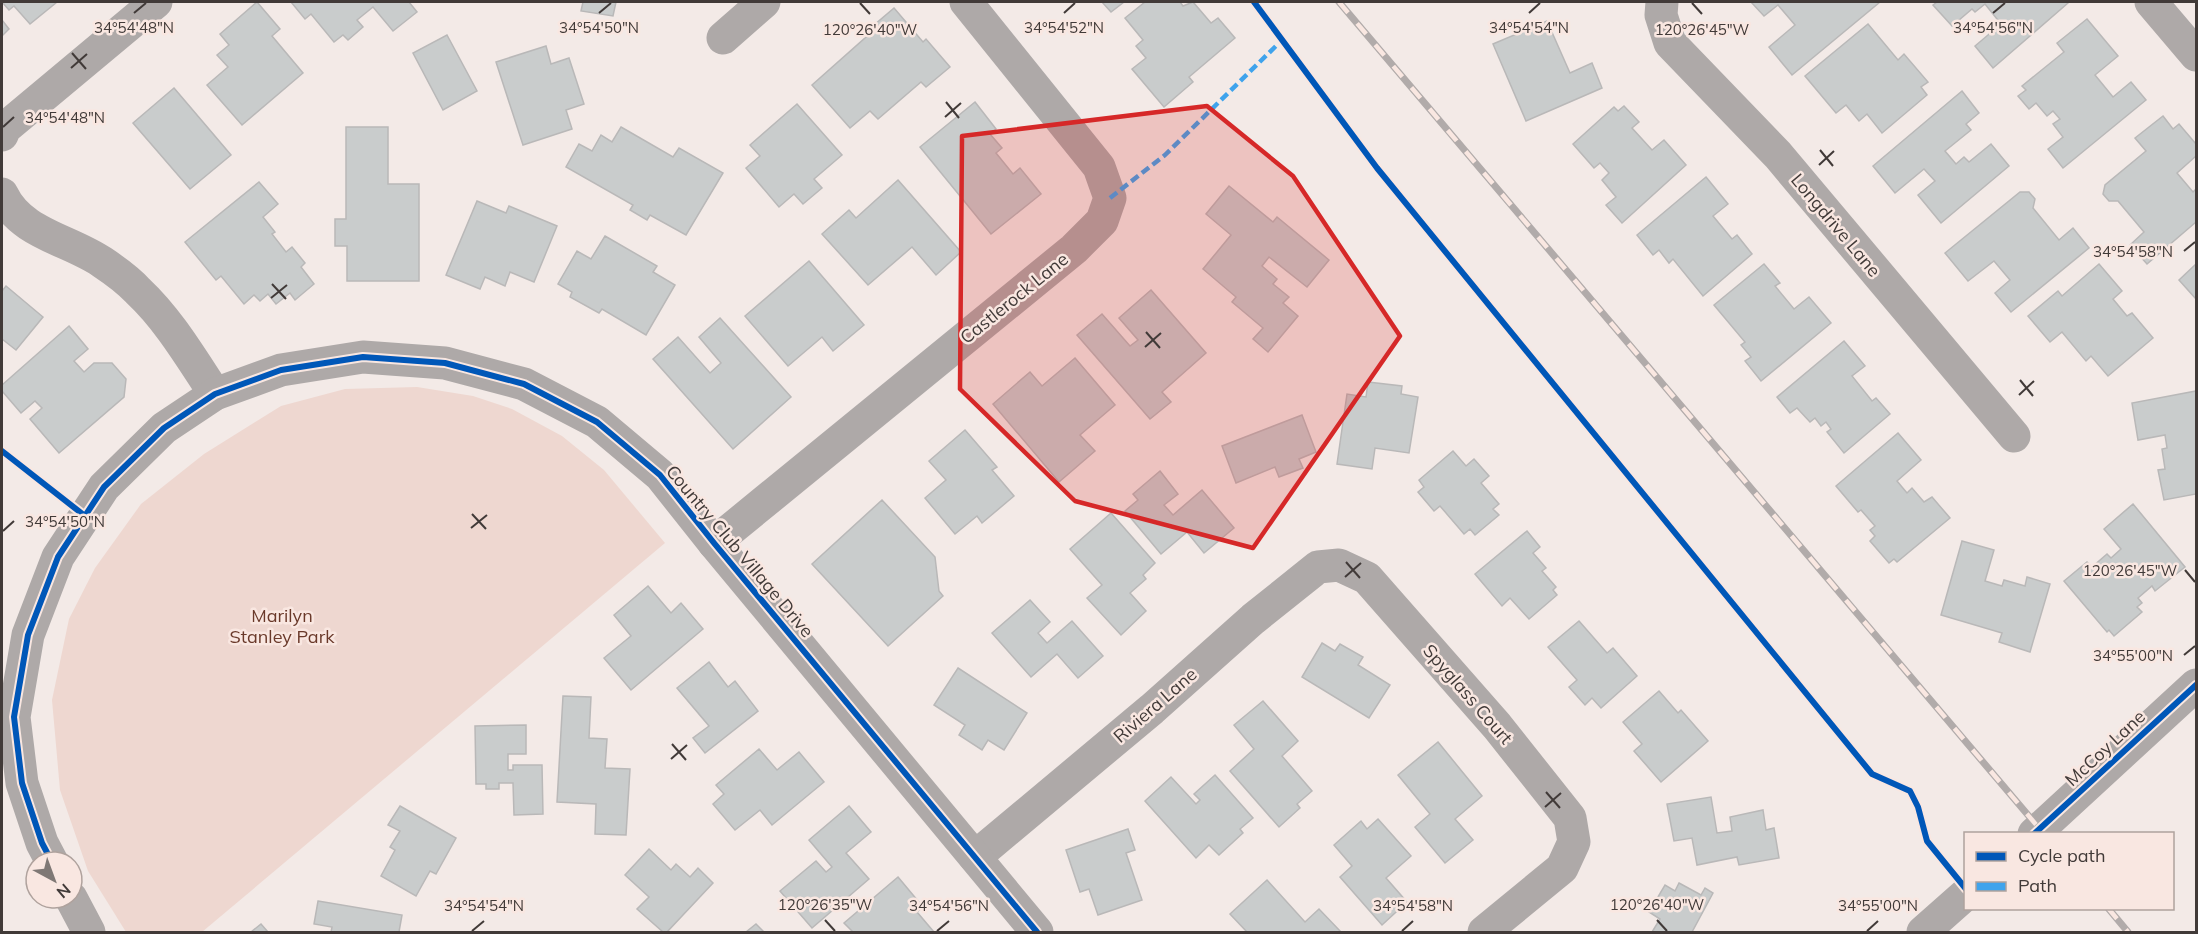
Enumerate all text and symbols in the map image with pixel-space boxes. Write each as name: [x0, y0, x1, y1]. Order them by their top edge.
text: 34°54'48"N: [94, 18, 174, 37]
text: 34°54'50"N: [559, 18, 639, 37]
text: 34°54'52"N: [1024, 18, 1104, 37]
text: 34°54'54"N: [1489, 18, 1569, 37]
text: 34°54'56"N: [1953, 18, 2033, 37]
text: 120°26'40"W: [823, 20, 918, 39]
text: 120°26'45"W: [1655, 20, 1750, 39]
text: 34°54'48"N: [25, 108, 105, 127]
street label: Longdrive Lane: [1786, 169, 1886, 281]
text: 34°54'58"N: [2093, 242, 2173, 261]
street label: Castlerock Lane: [955, 247, 1073, 349]
street label: Country Club Village Drive: [661, 460, 819, 642]
text: 34°54'50"N: [25, 512, 105, 531]
text: 120°26'45"W: [2083, 561, 2178, 580]
park label: Marilyn Stanley Park: [230, 604, 335, 648]
street label: Spyglass Court: [1418, 639, 1518, 749]
text: 34°55'00"N: [2093, 646, 2173, 665]
street label: Riviera Lane: [1108, 662, 1202, 748]
street label: McCoy Lane: [2060, 705, 2150, 791]
legend: [1964, 832, 2174, 910]
text: Cycle path: [2018, 844, 2105, 867]
north arrow: [24, 850, 84, 910]
text: Path: [2018, 874, 2057, 897]
text: N: [53, 880, 75, 903]
text: 120°26'35"W: [778, 895, 873, 914]
text: 120°26'40"W: [1610, 895, 1705, 914]
text: 34°54'54"N: [444, 896, 524, 915]
text: 34°54'56"N: [909, 896, 989, 915]
text: 34°54'58"N: [1373, 896, 1453, 915]
text: 34°55'00"N: [1838, 896, 1918, 915]

